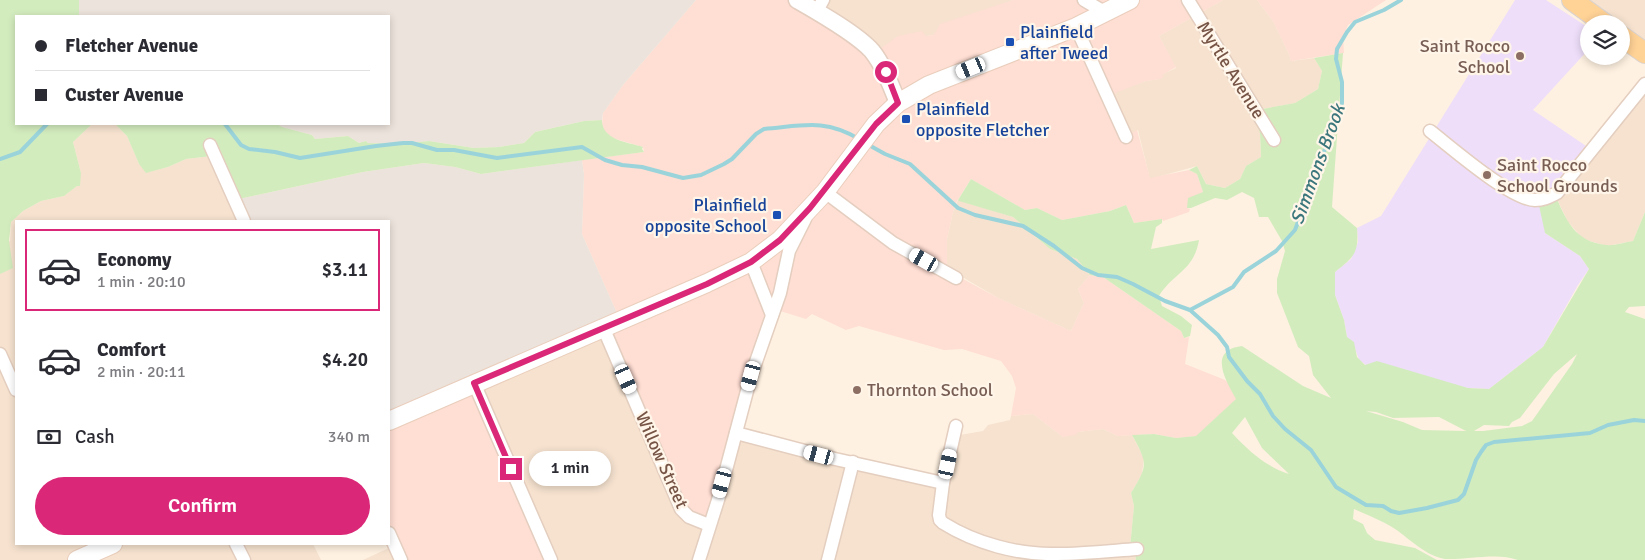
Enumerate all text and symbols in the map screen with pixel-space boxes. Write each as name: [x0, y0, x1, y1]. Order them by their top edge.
map controls: [1580, 15, 1630, 65]
button: layers: [1580, 15, 1630, 65]
street label: Myrtle Avenue: [1192, 17, 1270, 123]
place label: Plainfield after Tweed: [1020, 21, 1108, 64]
text: Fletcher Avenue: [65, 34, 198, 58]
place label: Saint Rocco School: [1420, 35, 1510, 78]
marker: Plainfield after Tweed: [1004, 36, 1016, 48]
marker: Saint Rocco School: [1514, 50, 1526, 62]
car: [954, 55, 987, 81]
route start: [875, 61, 897, 83]
text: Custer Avenue: [65, 83, 184, 107]
place label: Plainfield opposite Fletcher: [916, 98, 1050, 141]
water label: Simmons Brook: [1285, 100, 1351, 228]
marker: Plainfield opposite Fletcher: [900, 113, 912, 125]
place label: Saint Rocco School Grounds: [1497, 154, 1618, 197]
marker: Saint Rocco School Grounds: [1481, 169, 1493, 181]
place label: Plainfield opposite School: [645, 194, 767, 237]
marker: Plainfield opposite School: [771, 209, 783, 221]
car: [907, 246, 940, 274]
icon: car: [37, 248, 82, 293]
text: Economy: [97, 248, 171, 272]
text: $3.11: [322, 258, 368, 282]
text: 1 min · 20:10: [97, 272, 186, 292]
icon: car: [37, 338, 82, 383]
text: Comfort: [97, 338, 166, 362]
text: $4.20: [322, 348, 368, 372]
car: [739, 360, 762, 392]
text: 2 min · 20:11: [97, 362, 186, 382]
car: [613, 362, 638, 396]
place label: Thornton School: [867, 379, 993, 401]
marker: Thornton School: [851, 384, 863, 396]
street label: Willow Street: [631, 408, 693, 512]
icon: cash: [35, 423, 63, 451]
text: Cash: [75, 425, 115, 449]
text: 340 m: [328, 427, 370, 447]
car: [802, 444, 835, 466]
car: [937, 448, 958, 480]
callout: 1 min: [528, 452, 611, 486]
route end: [500, 458, 522, 480]
text: 1 min: [551, 458, 589, 478]
car: [710, 467, 733, 499]
button: Confirm: [35, 477, 370, 535]

